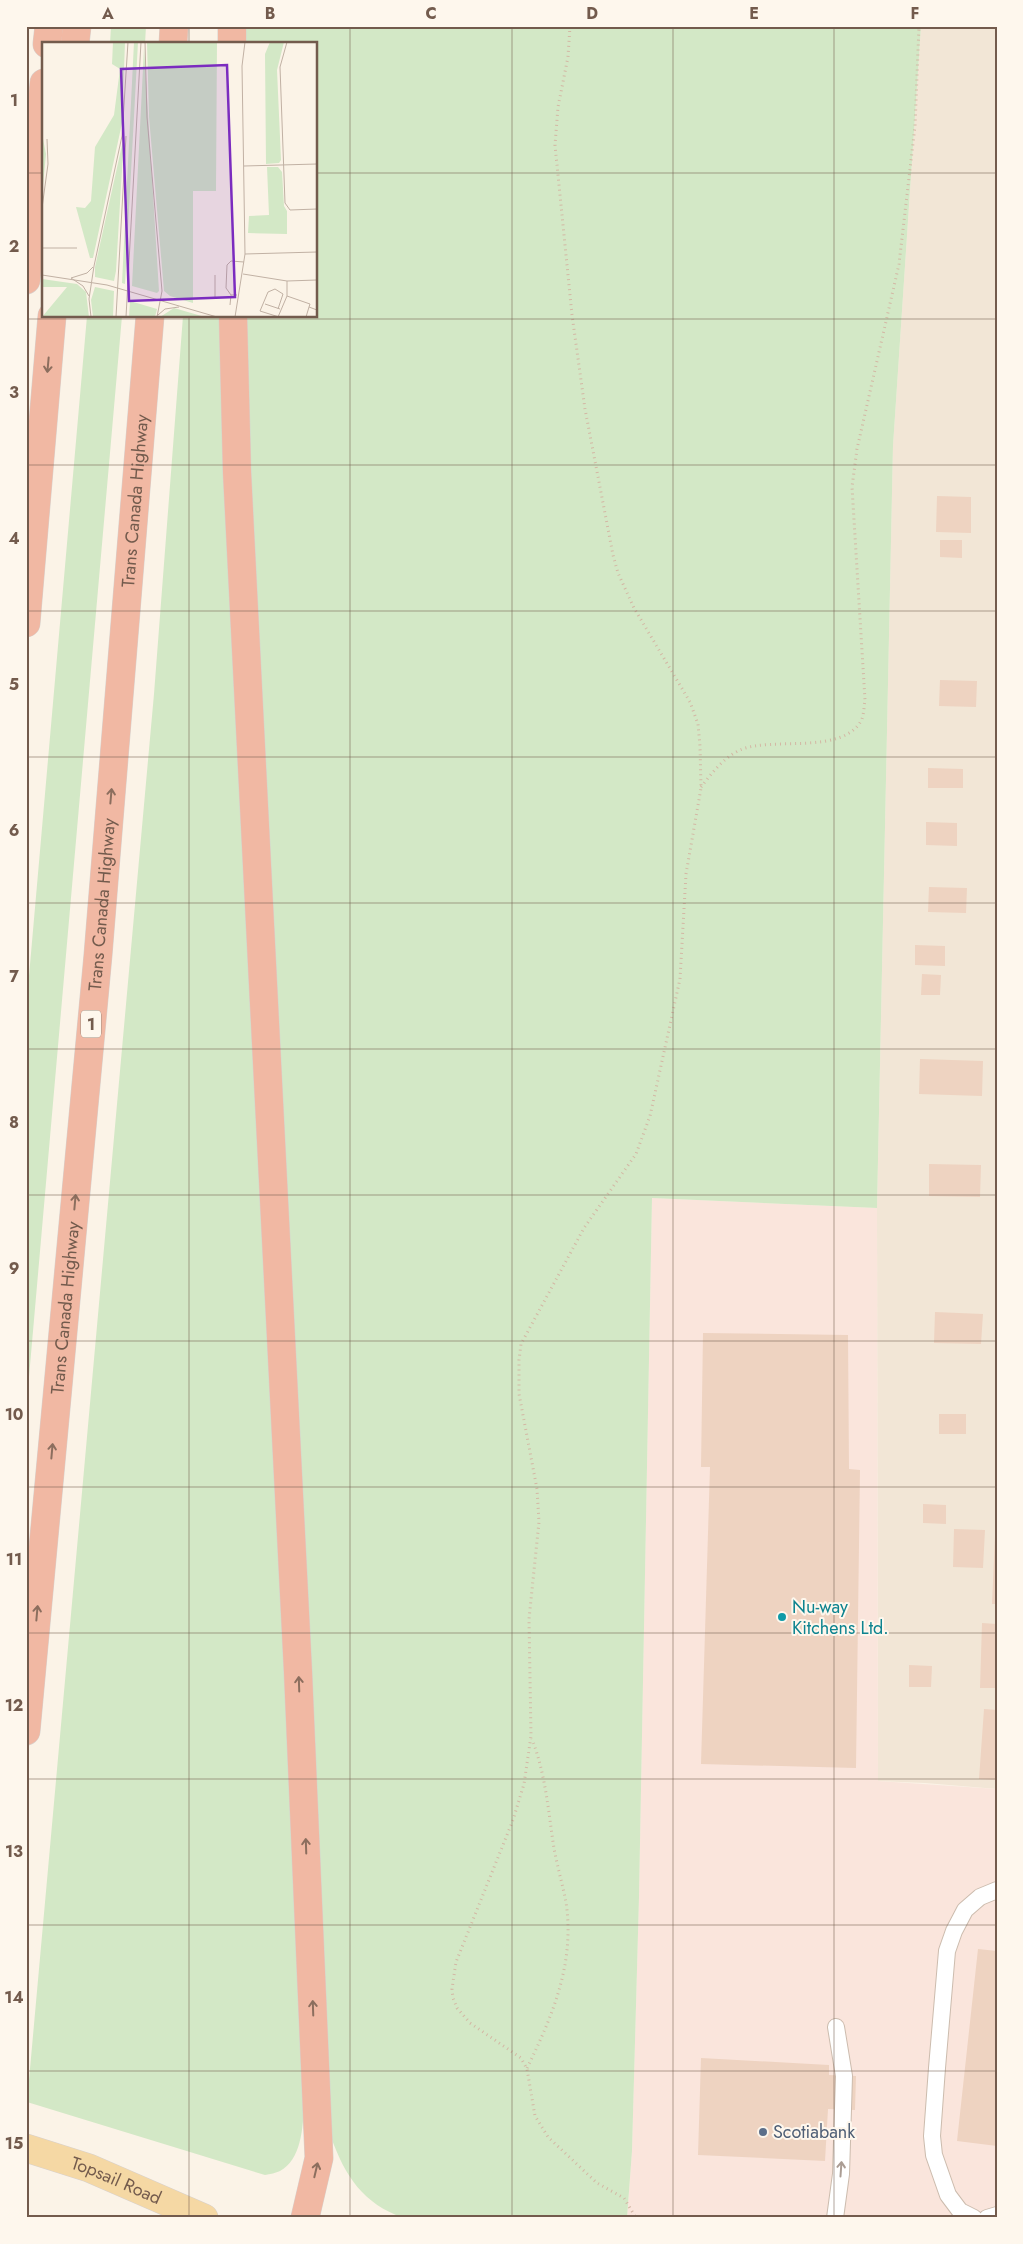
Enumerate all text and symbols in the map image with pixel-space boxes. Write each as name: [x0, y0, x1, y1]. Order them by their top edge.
text: A: [101, 2, 114, 25]
text: B: [265, 2, 275, 25]
text: C: [425, 2, 437, 25]
text: D: [586, 2, 598, 25]
text: E: [749, 2, 759, 25]
text: F: [911, 2, 919, 25]
inset map: [42, 42, 318, 318]
text: 1: [10, 89, 18, 112]
text: 2: [9, 235, 19, 258]
one-way arrow: [43, 357, 53, 373]
text: 3: [9, 381, 19, 404]
street label: Trans Canada Highway: [115, 413, 155, 588]
text: 4: [8, 527, 20, 550]
text: 5: [9, 673, 19, 696]
one-way arrow: [106, 788, 115, 804]
street label: Trans Canada Highway: [82, 817, 122, 992]
text: 6: [9, 819, 19, 842]
text: 7: [9, 965, 19, 988]
road number: 1: [81, 1011, 101, 1038]
text: 8: [9, 1111, 19, 1134]
one-way arrow: [70, 1194, 80, 1210]
street label: Trans Canada Highway: [44, 1220, 86, 1395]
text: 9: [9, 1257, 19, 1280]
text: 10: [5, 1403, 23, 1426]
one-way arrow: [47, 1443, 57, 1459]
text: 11: [6, 1548, 22, 1571]
place label: Nu-way Kitchens Ltd.: [792, 1594, 889, 1641]
one-way arrow: [32, 1605, 42, 1621]
marker: Nu-way Kitchens Ltd.: [776, 1611, 788, 1623]
one-way arrow: [294, 1676, 303, 1692]
text: 12: [5, 1694, 23, 1717]
one-way arrow: [301, 1838, 310, 1854]
text: 13: [5, 1840, 23, 1863]
text: 14: [4, 1986, 24, 2009]
one-way arrow: [308, 2001, 317, 2017]
place label: Scotiabank: [773, 2119, 855, 2145]
marker: Scotiabank: [757, 2126, 769, 2138]
text: 15: [5, 2132, 23, 2155]
street label: Topsail Road: [68, 2150, 165, 2211]
one-way arrow: [836, 2162, 845, 2178]
one-way arrow: [312, 2163, 321, 2179]

